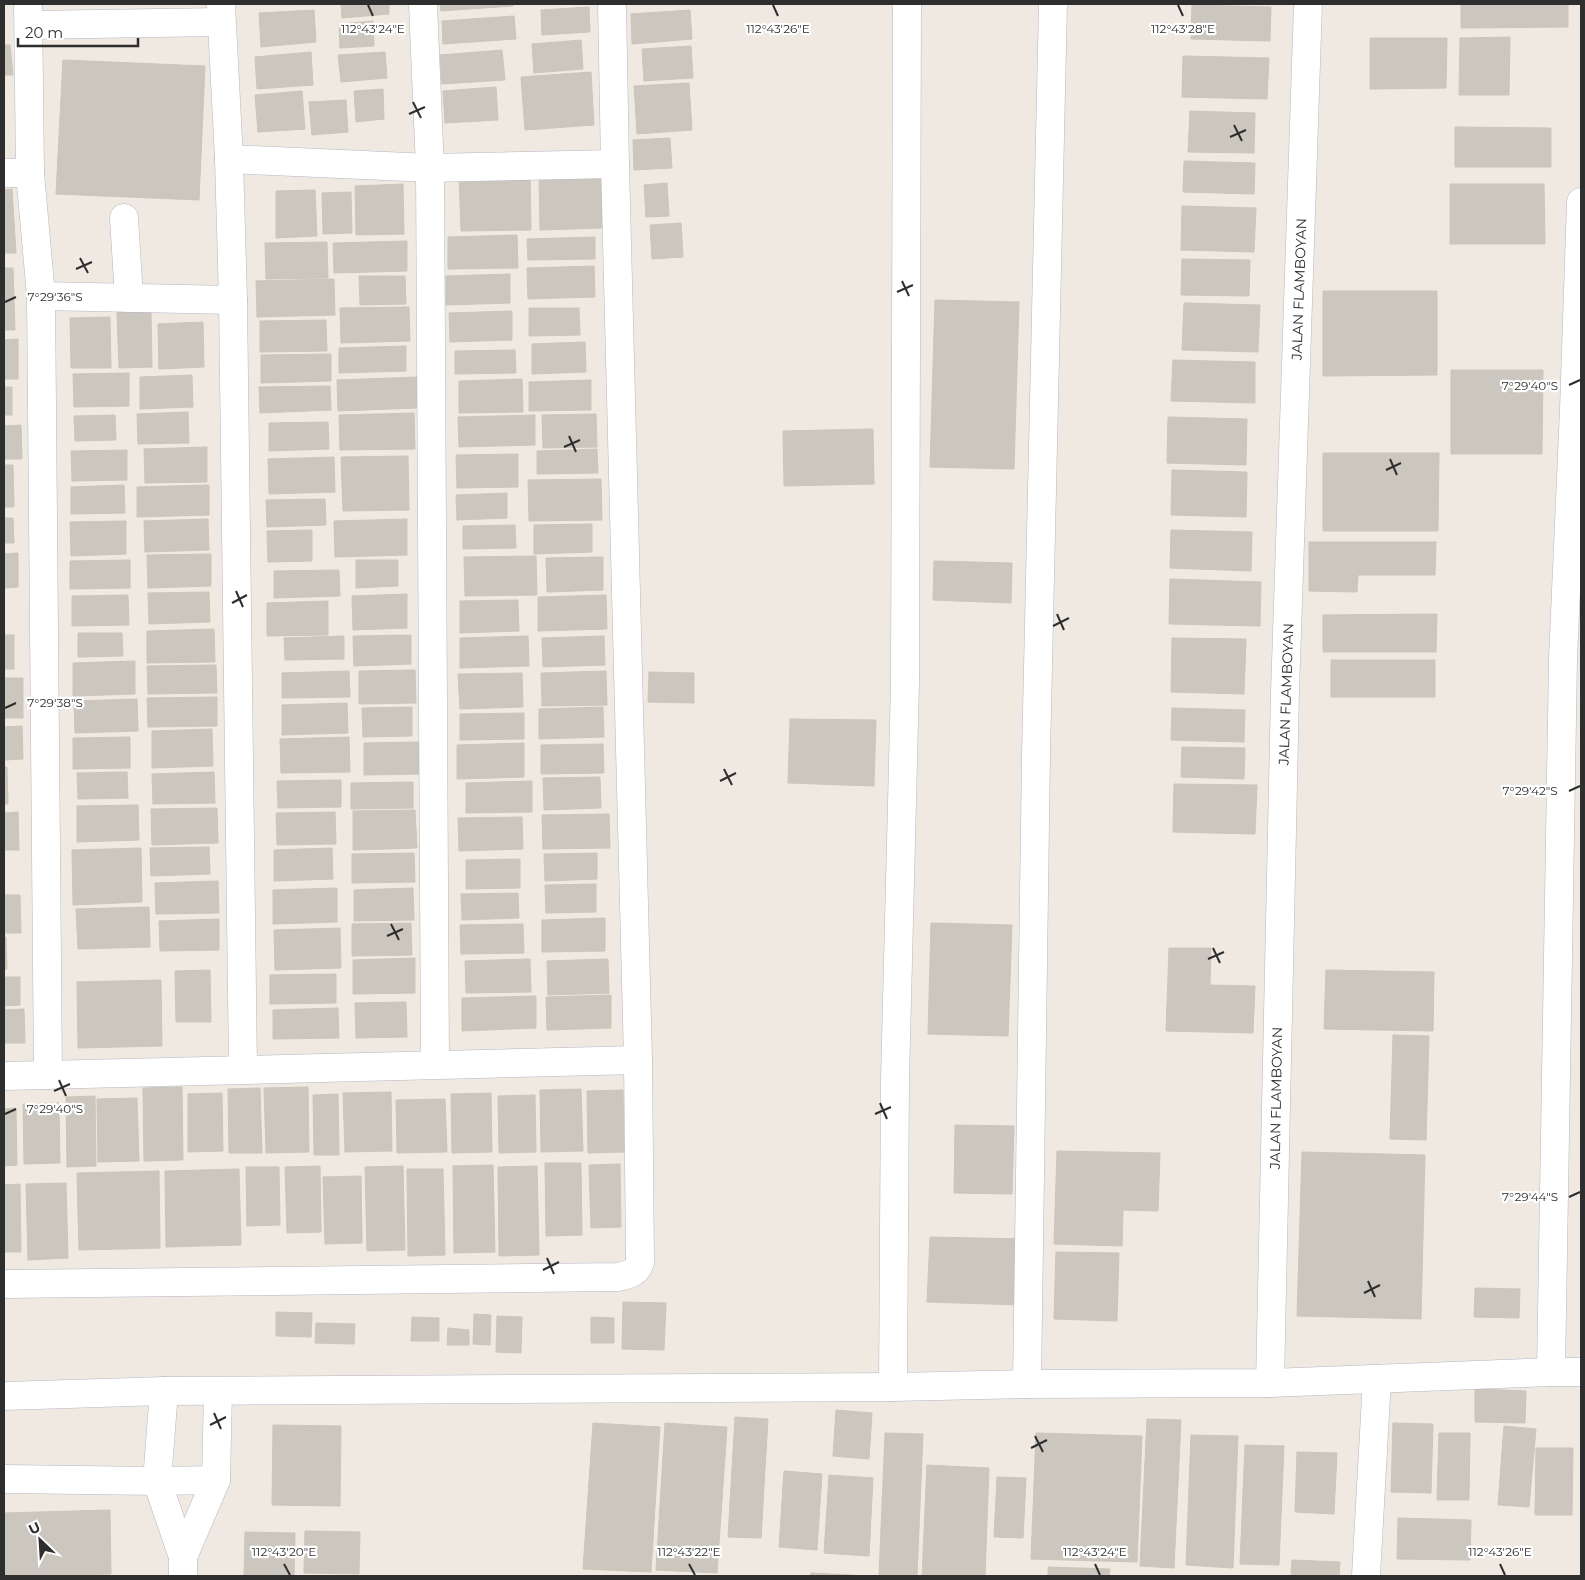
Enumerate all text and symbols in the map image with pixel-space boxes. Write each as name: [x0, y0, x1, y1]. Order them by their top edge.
scale bar: [18, 15, 138, 47]
text: 112°43'24"E: [341, 21, 405, 36]
text: 112°43'26"E: [746, 21, 810, 36]
text: 112°43'28"E: [1151, 21, 1215, 36]
text: 20 m: [25, 23, 63, 42]
street label: JALAN FLAMBOYAN: [1287, 218, 1310, 361]
text: 7°29'36"S: [27, 289, 83, 304]
text: 7°29'40"S: [1502, 378, 1558, 393]
street label: JALAN FLAMBOYAN: [1274, 623, 1297, 766]
text: 7°29'38"S: [27, 695, 83, 710]
text: 7°29'42"S: [1502, 783, 1558, 798]
street label: JALAN FLAMBOYAN: [1266, 1027, 1286, 1170]
text: 7°29'40"S: [27, 1101, 83, 1116]
text: 7°29'44"S: [1502, 1189, 1558, 1204]
north arrow: [15, 1515, 65, 1565]
text: U: [26, 1518, 43, 1539]
text: 112°43'20"E: [252, 1544, 316, 1559]
text: 112°43'22"E: [657, 1544, 721, 1559]
text: 112°43'24"E: [1063, 1544, 1127, 1559]
text: 112°43'26"E: [1468, 1544, 1532, 1559]

